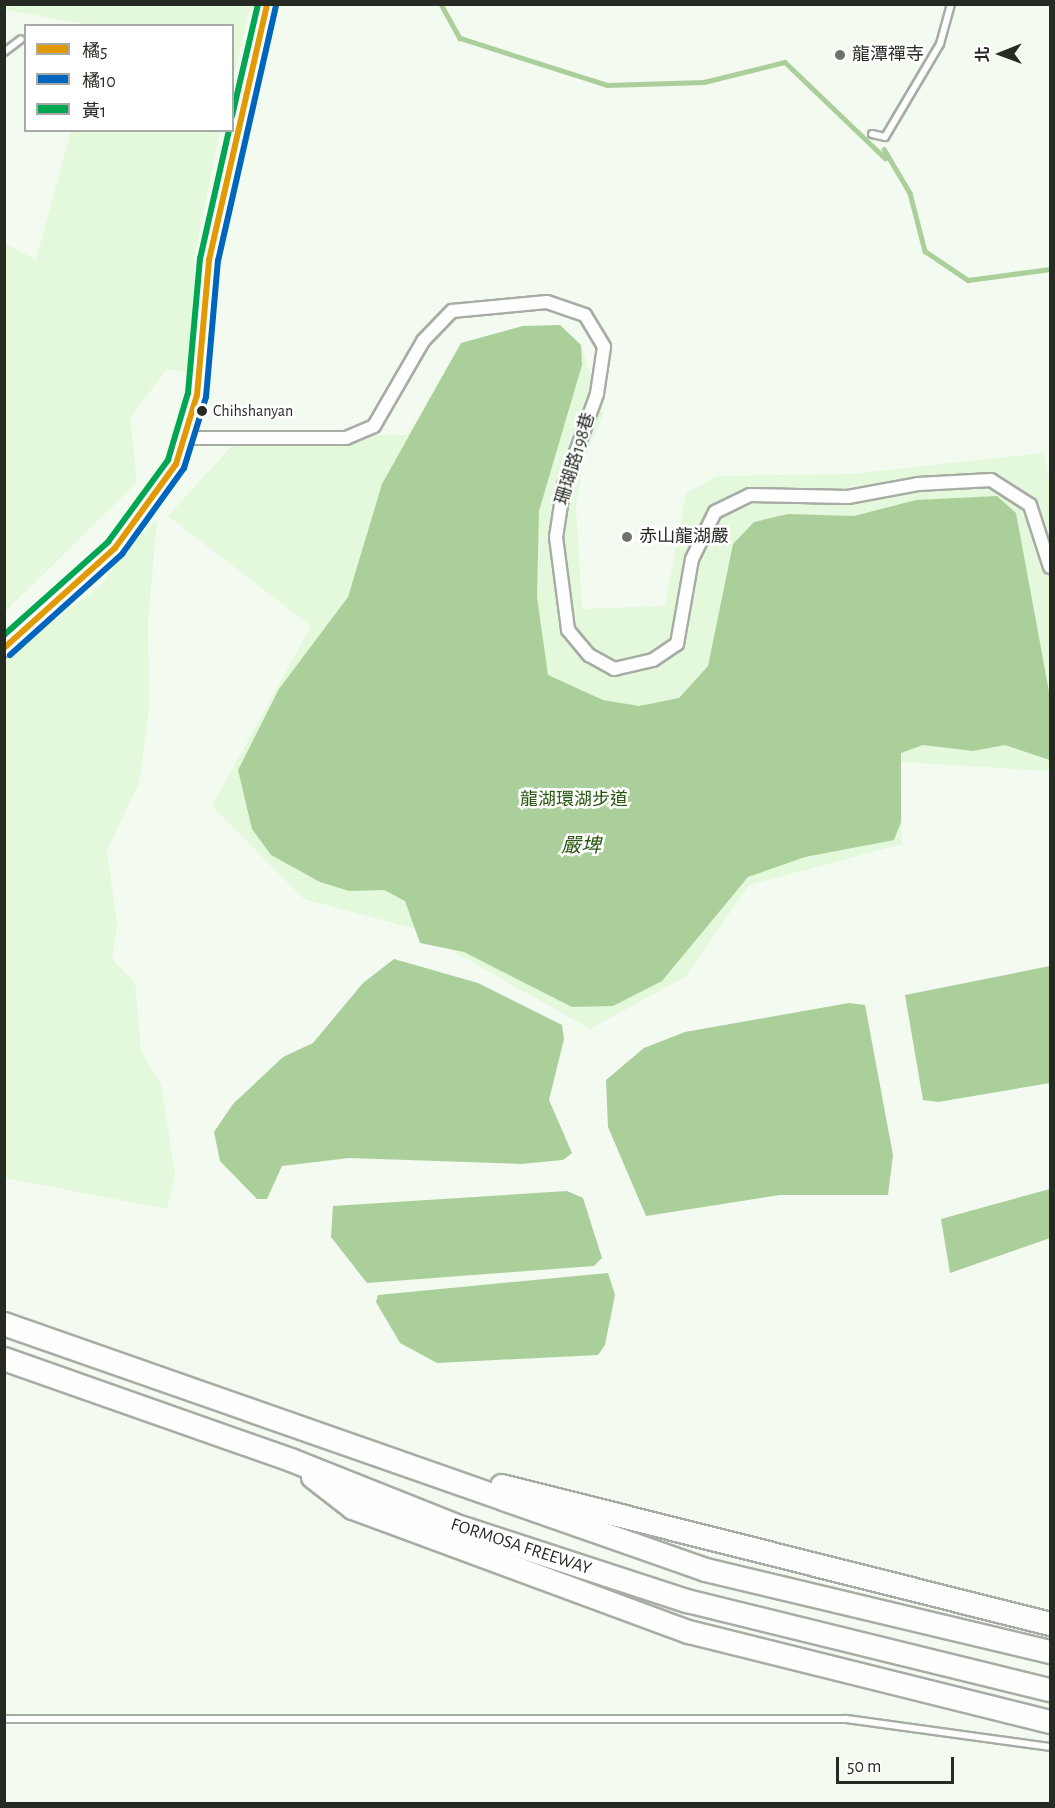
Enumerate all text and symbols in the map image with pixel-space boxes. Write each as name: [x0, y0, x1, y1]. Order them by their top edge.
legend: [24, 24, 234, 132]
north arrow: [971, 24, 1031, 84]
text: 橘5: [82, 43, 108, 61]
place label: 龍潭禪寺: [852, 44, 924, 66]
text: 北: [975, 46, 991, 62]
marker: 龍潭禪寺: [833, 48, 847, 62]
text: 橘10: [82, 73, 116, 91]
text: 黃1: [82, 103, 106, 121]
place label: Chihshanyan: [213, 401, 293, 421]
marker: Chihshanyan: [196, 405, 208, 417]
street label: 珊瑚路198巷: [552, 410, 600, 508]
place label: 赤山龍湖嚴: [639, 526, 729, 548]
marker: 赤山龍湖嚴: [620, 530, 634, 544]
park label: 龍湖環湖步道: [520, 789, 628, 811]
water label: 嚴埤: [561, 834, 601, 858]
street label: FORMOSA FREEWAY: [448, 1514, 594, 1580]
scale bar: [839, 1745, 958, 1783]
text: 50 m: [847, 1758, 881, 1776]

